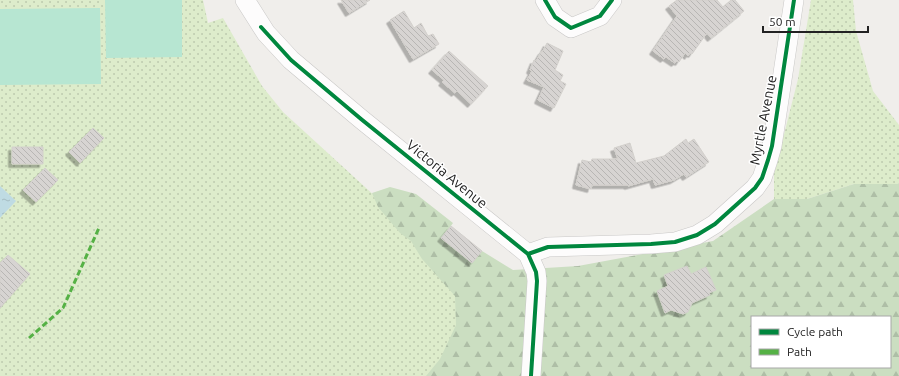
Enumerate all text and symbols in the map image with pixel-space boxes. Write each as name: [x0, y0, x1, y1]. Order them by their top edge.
scale bar: [763, 8, 868, 34]
text: 50 m: [769, 15, 796, 28]
street label: Myrtle Avenue: [746, 74, 780, 166]
street label: Victoria Avenue: [403, 137, 491, 211]
legend: [751, 316, 891, 368]
text: Cycle path: [787, 325, 843, 338]
text: Path: [787, 345, 812, 358]

